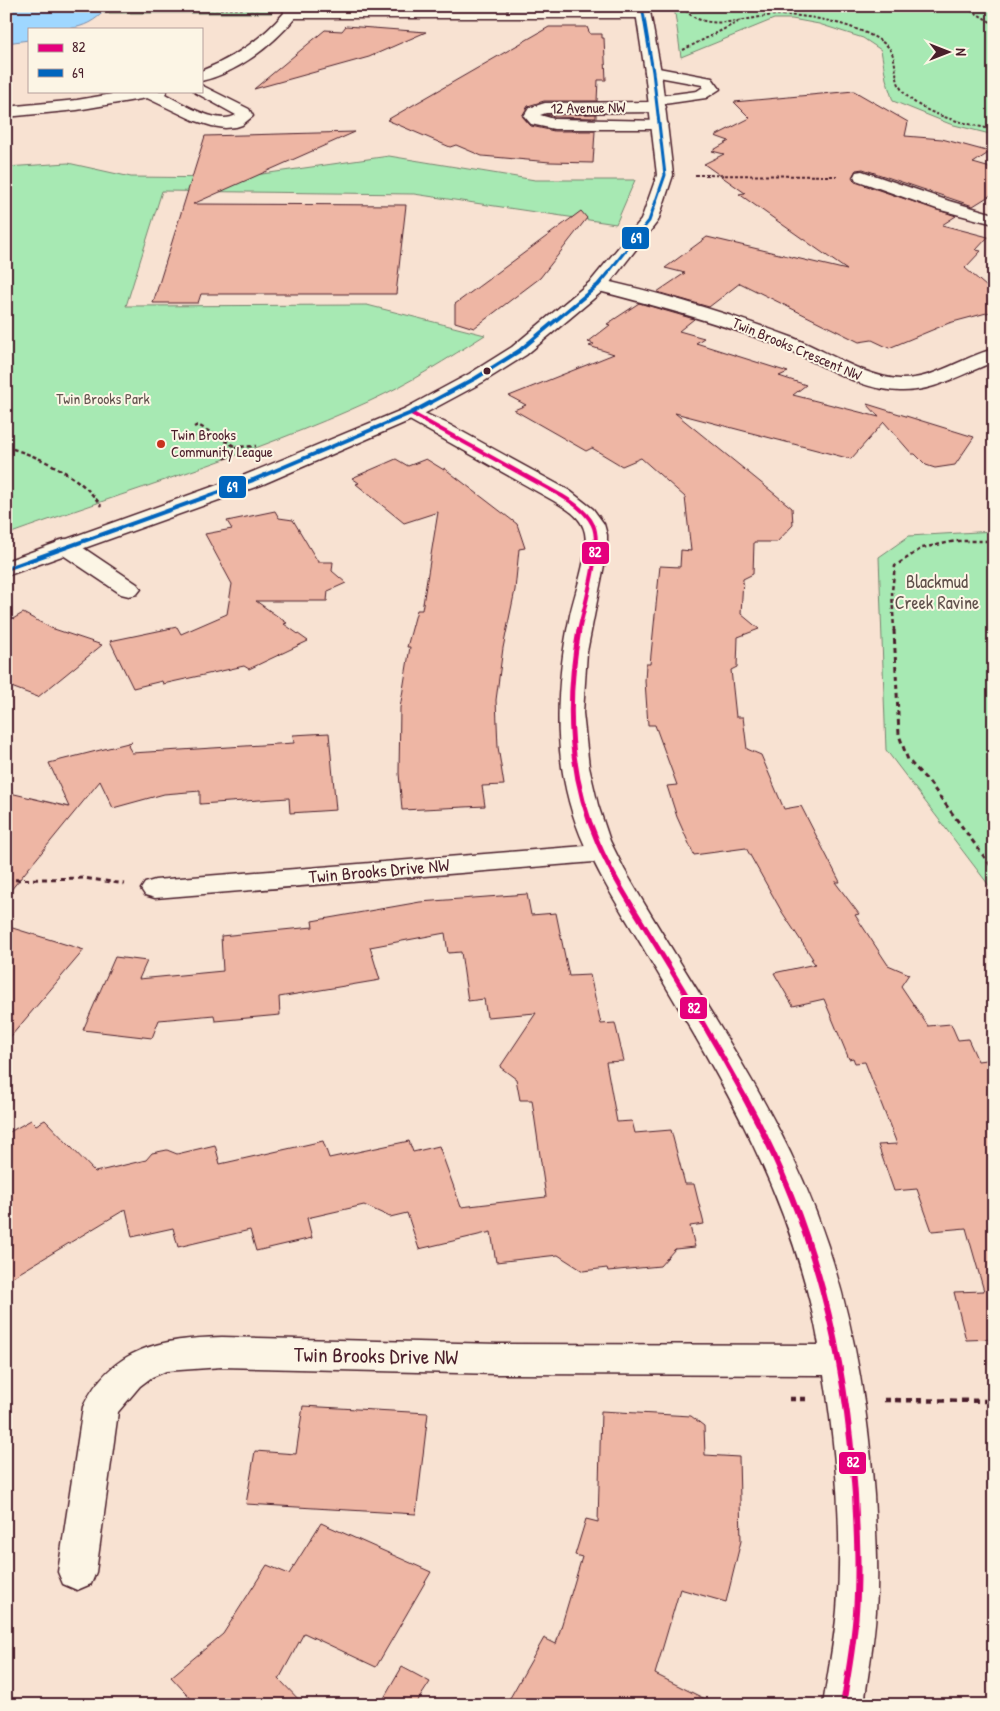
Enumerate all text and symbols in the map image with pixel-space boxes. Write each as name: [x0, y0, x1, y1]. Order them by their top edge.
legend: [28, 28, 202, 92]
north arrow: [922, 28, 972, 78]
text: 82: [72, 36, 86, 57]
text: N: [952, 48, 971, 56]
text: 69: [72, 62, 84, 83]
street label: 12 Avenue NW: [550, 96, 626, 119]
line badge: 69: [621, 226, 650, 250]
text: 69: [631, 228, 642, 247]
street label: Twin Brooks Crescent NW: [729, 312, 866, 386]
unlabelled marker: [482, 366, 492, 376]
park label: Twin Brooks Park: [56, 388, 150, 409]
place label: Twin Brooks Community League: [171, 424, 273, 462]
marker: Twin Brooks Community League: [155, 438, 167, 450]
line badge: 69: [218, 475, 247, 499]
text: 69: [227, 477, 238, 496]
line badge: 82: [581, 541, 610, 565]
text: 82: [589, 542, 602, 561]
park label: Blackmud Creek Ravine: [895, 569, 979, 615]
street label: Twin Brooks Drive NW: [308, 852, 450, 889]
line badge: 82: [679, 996, 708, 1020]
text: 82: [688, 998, 701, 1017]
street label: Twin Brooks Drive NW: [294, 1340, 458, 1371]
line badge: 82: [838, 1451, 867, 1475]
text: 82: [847, 1452, 860, 1471]

